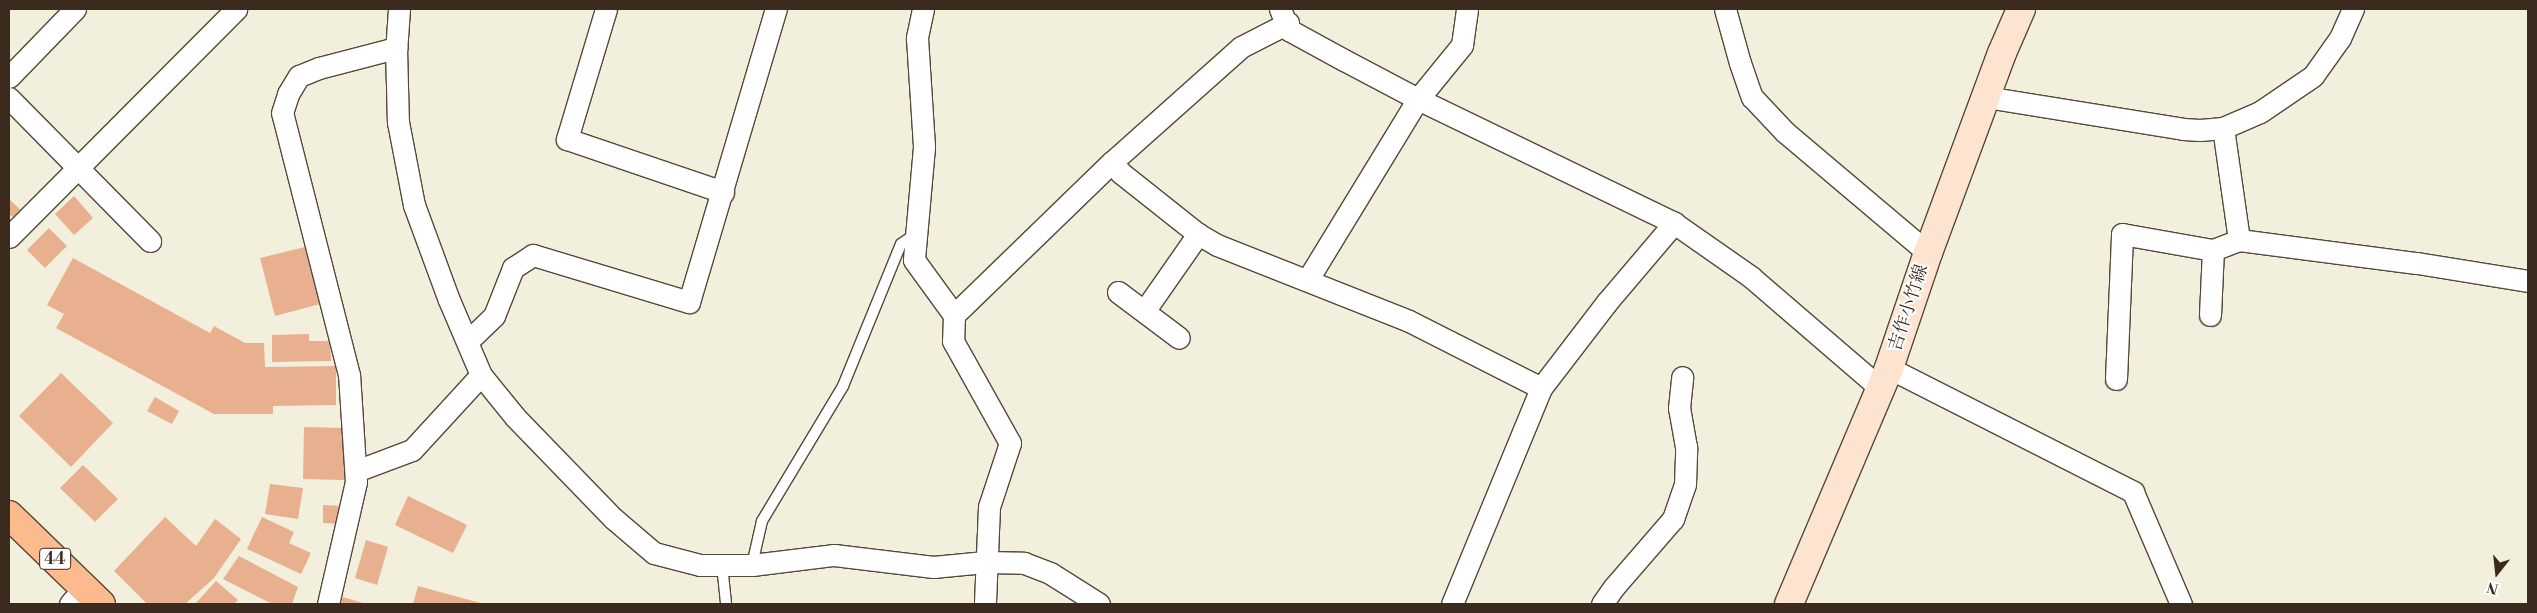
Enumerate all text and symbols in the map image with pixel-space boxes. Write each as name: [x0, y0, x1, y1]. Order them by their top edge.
street label: 吉作小竹線: [1885, 262, 1933, 354]
road number: 44: [39, 546, 71, 572]
north arrow: [2472, 548, 2522, 598]
text: N: [2485, 577, 2501, 598]

